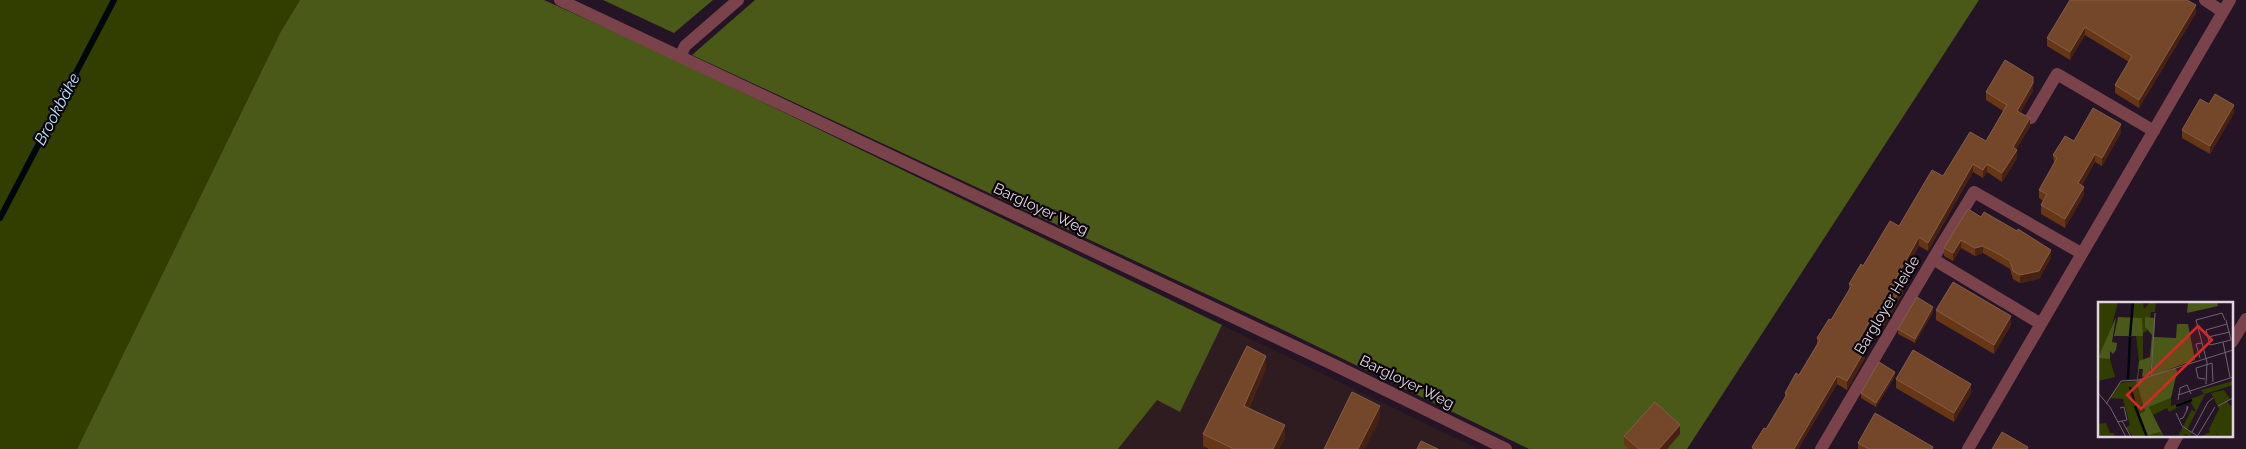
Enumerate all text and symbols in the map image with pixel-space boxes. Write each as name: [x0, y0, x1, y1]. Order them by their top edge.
water label: Brookbäke: [30, 69, 84, 148]
street label: Bargloyer Weg: [991, 179, 1091, 239]
street label: Bargloyer Heide: [1851, 252, 1924, 358]
inset map: [2098, 302, 2234, 436]
street label: Bargloyer Weg: [1357, 351, 1457, 413]

